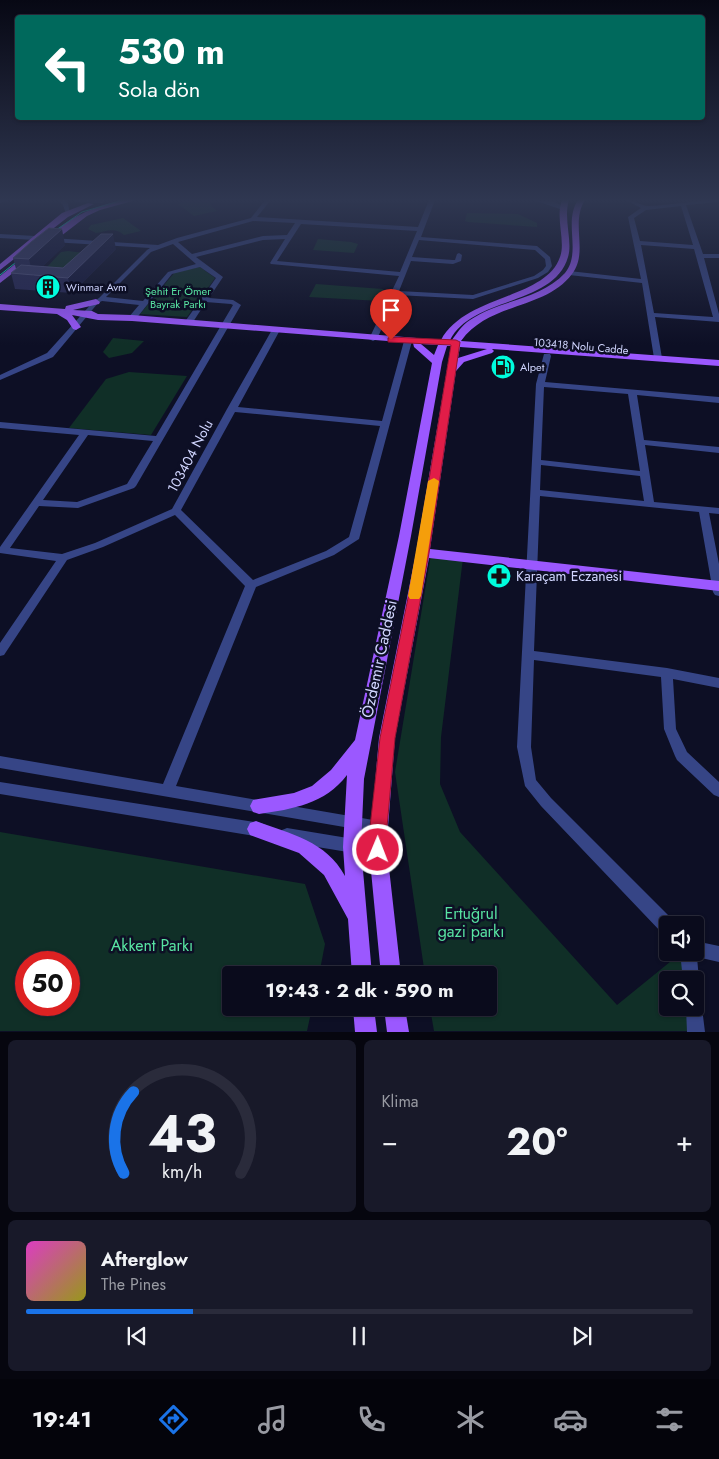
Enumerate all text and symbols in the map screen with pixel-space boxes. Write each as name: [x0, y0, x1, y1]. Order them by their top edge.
text: 530 m: [118, 27, 225, 77]
icon: left: [35, 35, 100, 100]
text: Sola dön: [118, 73, 200, 105]
building icon: Winmar Avm: [35, 274, 61, 300]
place label: Winmar Avm: [66, 279, 127, 295]
park label: Şehit Er Ömer Bayrak Parkı: [145, 283, 211, 312]
pin: [370, 289, 412, 340]
icon: arrive: [377, 296, 405, 324]
street label: 103418 Nolu Cadde: [533, 334, 630, 358]
fuel station icon: Alpet: [490, 354, 516, 380]
place label: Alpet: [520, 359, 545, 375]
street label: 103404 Nolu: [162, 416, 218, 496]
pharmacy icon: Karaçam Eczanesi: [486, 563, 512, 589]
place label: Karaçam Eczanesi: [516, 566, 622, 586]
street label: Özdemir Caddesi: [355, 598, 403, 720]
position arrow: [351, 823, 403, 875]
park label: Ertuğrul gazi parkı: [438, 902, 504, 943]
map controls: [659, 916, 704, 1016]
button: sound: [659, 916, 704, 961]
park label: Akkent Parkı: [111, 934, 193, 957]
speed limit sign: 50: [15, 951, 80, 1016]
button: search: [659, 971, 704, 1016]
text: 19:43 · 2 dk · 590 m: [265, 977, 454, 1004]
text: Klima: [382, 1090, 419, 1113]
text: 43: [147, 1096, 216, 1172]
text: 20°: [506, 1114, 568, 1169]
text: −: [382, 1121, 398, 1162]
text: +: [676, 1121, 693, 1162]
text: km/h: [162, 1159, 202, 1185]
text: Afterglow: [101, 1246, 188, 1273]
text: The Pines: [101, 1273, 166, 1296]
icon: previous: [123, 1322, 151, 1350]
icon: pause: [345, 1322, 373, 1350]
icon: next: [568, 1322, 596, 1350]
icon: directions: [156, 1402, 191, 1437]
icon: music: [255, 1402, 290, 1437]
icon: phone: [354, 1402, 389, 1437]
icon: climate: [453, 1402, 488, 1437]
icon: car: [553, 1402, 588, 1437]
icon: filters: [652, 1402, 687, 1437]
text: 19:41: [32, 1403, 92, 1435]

